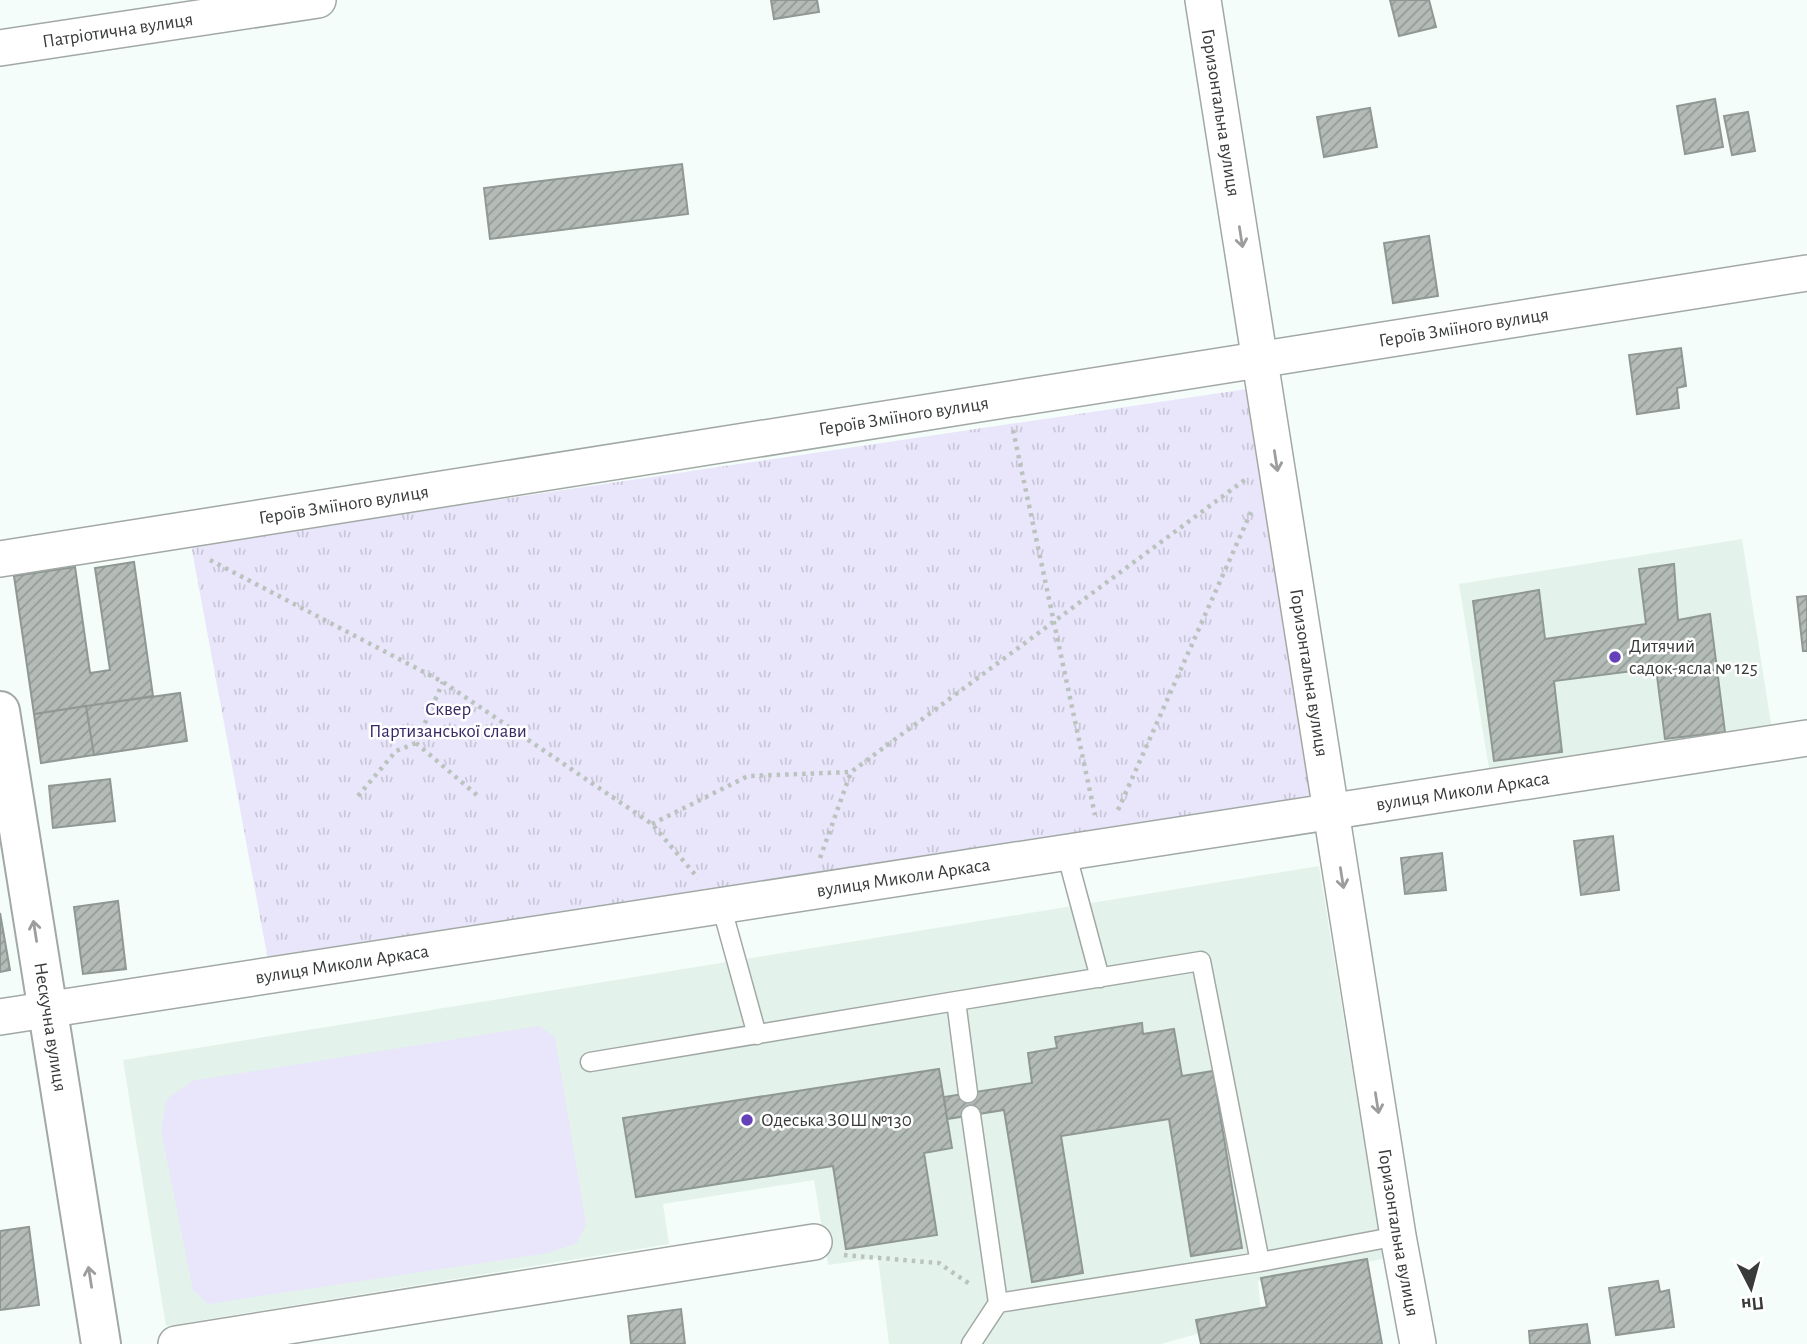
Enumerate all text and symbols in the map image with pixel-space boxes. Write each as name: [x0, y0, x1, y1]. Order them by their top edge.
street label: Патріотична вулиця: [41, 9, 194, 51]
street label: Горизонтальна вулиця: [1198, 27, 1243, 198]
one-way arrow: [1235, 225, 1248, 248]
street label: Героїв Зміїного вулиця: [1377, 304, 1550, 350]
street label: Героїв Зміїного вулиця: [817, 393, 990, 439]
one-way arrow: [1270, 450, 1283, 472]
street label: Героїв Зміїного вулиця: [257, 482, 430, 527]
street label: Горизонтальна вулиця: [1287, 587, 1332, 758]
place label: Дитячий садок-ясла № 125: [1629, 637, 1758, 678]
marker: Дитячий садок-ясла № 125: [1607, 649, 1623, 665]
park label: Сквер Партизанської слави: [369, 700, 527, 741]
street label: вулиця Миколи Аркаса: [1375, 768, 1551, 814]
street label: вулиця Миколи Аркаса: [815, 855, 992, 900]
one-way arrow: [1336, 867, 1349, 889]
one-way arrow: [28, 920, 41, 943]
street label: вулиця Миколи Аркаса: [254, 941, 430, 987]
street label: Нескучна вулиця: [31, 961, 70, 1093]
one-way arrow: [1371, 1091, 1384, 1114]
place label: Одеська ЗОШ №130: [761, 1111, 912, 1130]
marker: Одеська ЗОШ №130: [739, 1112, 755, 1128]
street label: Горизонтальна вулиця: [1375, 1147, 1422, 1318]
north arrow: [1716, 1253, 1786, 1323]
one-way arrow: [83, 1266, 96, 1289]
text: Пн: [1740, 1293, 1765, 1314]

